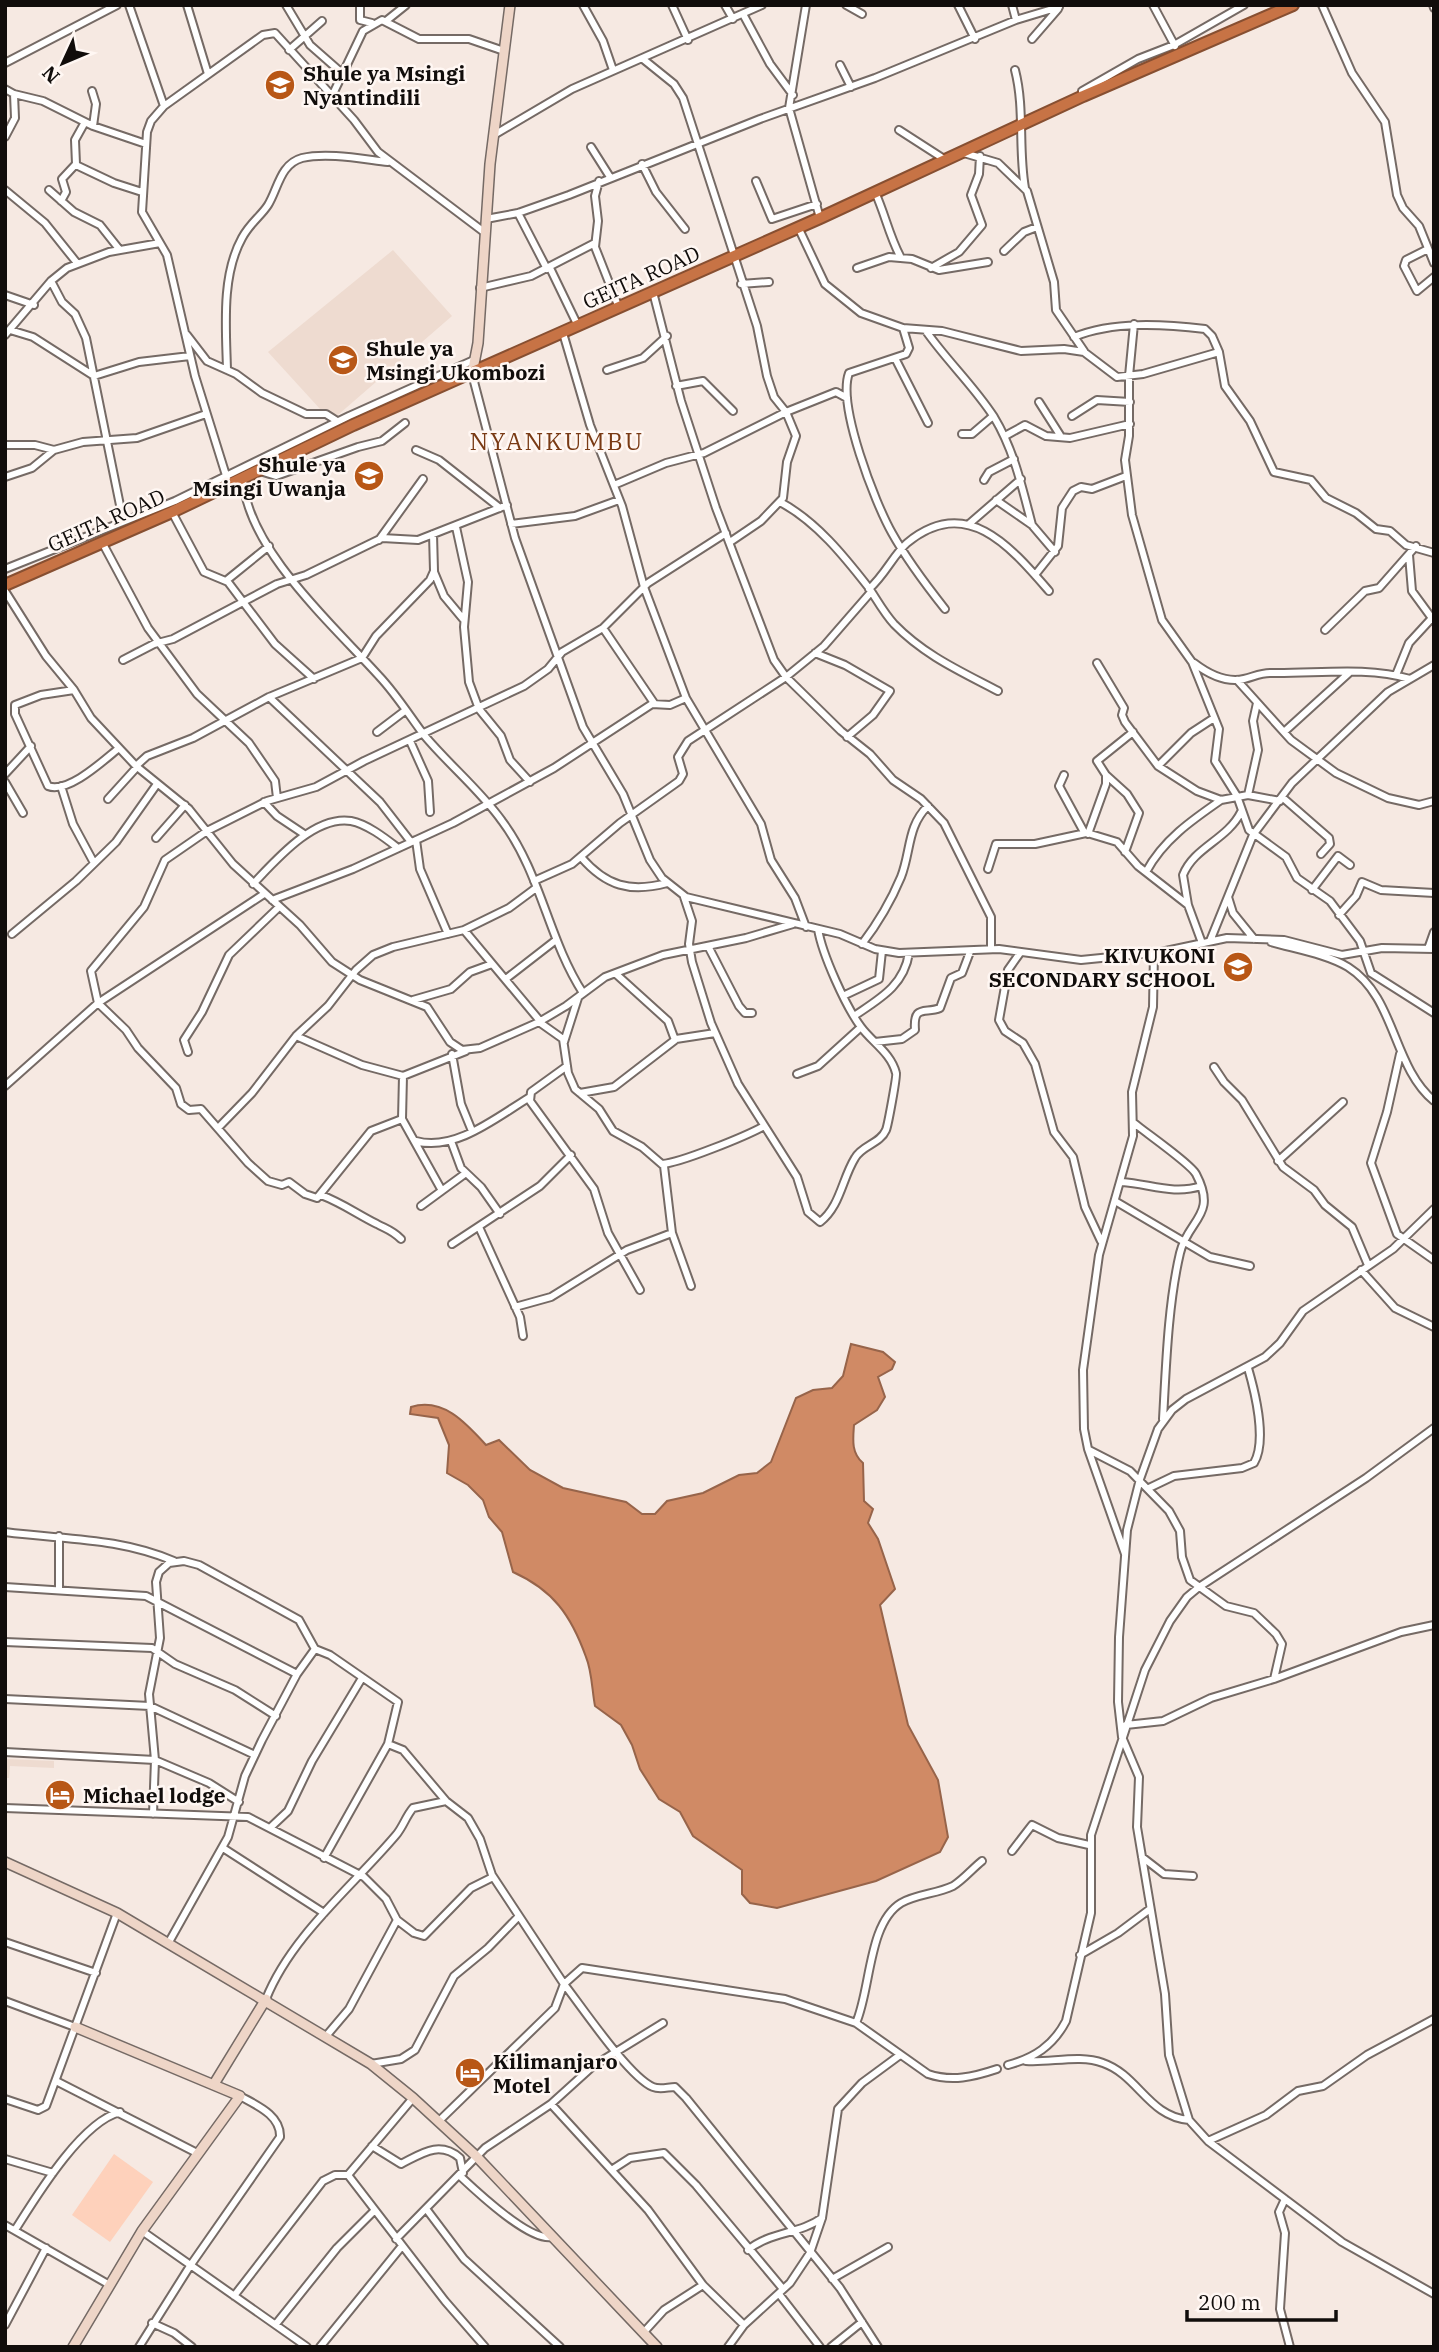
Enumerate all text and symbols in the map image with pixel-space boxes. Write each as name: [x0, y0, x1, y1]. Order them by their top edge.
north arrow: [28, 28, 98, 98]
place label: Shule ya Msingi Nyantindili: [303, 59, 465, 111]
text: N: [37, 61, 65, 89]
school or university icon: Shule ya Msingi Nyantindili: [263, 68, 297, 102]
street label: GEITA ROAD: [578, 239, 704, 315]
place label: Shule ya Msingi Ukombozi: [366, 334, 545, 386]
school or university icon: Shule ya Msingi Ukombozi: [326, 343, 360, 377]
district label: NYANKUMBU: [470, 425, 644, 457]
place label: Shule ya Msingi Uwanja: [193, 450, 346, 502]
school or university icon: Shule ya Msingi Uwanja: [352, 459, 386, 493]
street label: GEITA ROAD: [43, 482, 169, 558]
place label: KIVUKONI SECONDARY SCHOOL: [989, 941, 1215, 993]
school or university icon: KIVUKONI SECONDARY SCHOOL: [1221, 950, 1255, 984]
hotel icon: Michael lodge: [43, 1778, 77, 1812]
place label: Michael lodge: [83, 1781, 226, 1809]
place label: Kilimanjaro Motel: [493, 2047, 618, 2099]
hotel icon: Kilimanjaro Motel: [453, 2056, 487, 2090]
scale bar: [1187, 2278, 1336, 2322]
text: 200 m: [1198, 2288, 1261, 2316]

